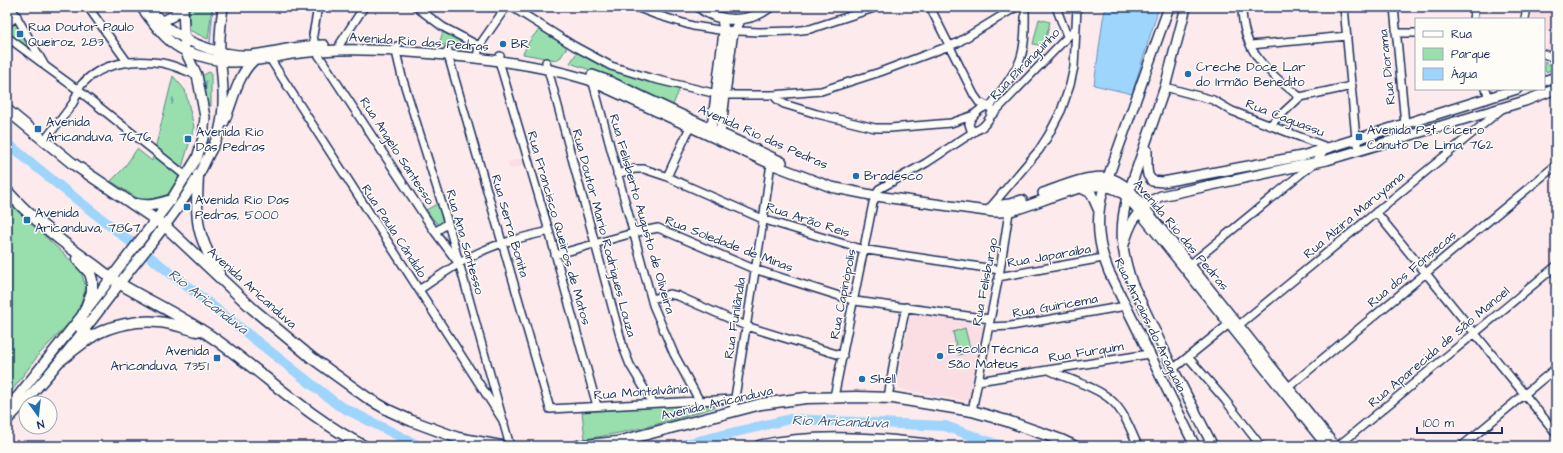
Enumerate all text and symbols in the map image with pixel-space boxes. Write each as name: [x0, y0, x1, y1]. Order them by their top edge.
place label: Rua Doutor Paulo Queiroz, 283: [28, 18, 135, 51]
legend: [1415, 18, 1545, 90]
street label: Rua Piranguinho: [986, 24, 1065, 105]
text: Rua: [1451, 26, 1472, 43]
street label: Avenida Rio das Pedras: [348, 28, 490, 56]
street label: Rua Diorama: [1374, 28, 1400, 106]
marker: Rua Doutor Paulo Queiroz, 283: [15, 29, 25, 39]
place label: BR: [511, 35, 530, 53]
marker: BR: [498, 39, 508, 49]
text: Parque: [1451, 46, 1491, 63]
place label: Creche Doce Lar do Irmão Benedito: [1196, 58, 1305, 91]
text: Água: [1451, 66, 1477, 84]
marker: Creche Doce Lar do Irmão Benedito: [1183, 69, 1193, 79]
street label: Rua Angelo Santesso: [355, 94, 439, 209]
street label: Rua Caguassu: [1243, 95, 1327, 142]
street label: Avenida Rio das Pedras: [695, 100, 831, 174]
street label: Rua Felisberto Augusto de Oliveira: [604, 112, 679, 317]
place label: Avenida Aricanduva, 7676: [46, 113, 151, 146]
place label: Avenida Pst. Cicero Canuto De Lima, 762: [1367, 121, 1494, 154]
place label: Avenida Rio Das Pedras: [196, 123, 266, 156]
marker: Avenida Aricanduva, 7676: [33, 124, 43, 134]
street label: Rua Doutor Mario Rodrigues Louza: [567, 127, 641, 340]
street label: Rua Francisco Queiros de Matos: [523, 129, 595, 327]
marker: Avenida Pst. Cicero Canuto De Lima, 762: [1354, 132, 1364, 142]
marker: Avenida Rio Das Pedras: [183, 134, 193, 144]
place label: Bradesco: [864, 167, 923, 185]
street label: Rua Alzira Maruyama: [1300, 167, 1409, 264]
marker: Bradesco: [851, 171, 861, 181]
street label: Rua Serra Bonita: [487, 173, 533, 280]
street label: Avenida Rio das Pedras: [1129, 176, 1233, 295]
street label: Rua Paula Cândido: [357, 181, 431, 282]
street label: Rua Ana Santesso: [441, 187, 489, 297]
place label: Avenida Rio Das Pedras, 5000: [195, 191, 290, 224]
street label: Rua Arão Reis: [764, 198, 853, 242]
marker: Avenida Rio Das Pedras, 5000: [182, 202, 192, 212]
place label: Avenida Aricanduva, 7867: [35, 204, 141, 237]
street label: Rua Soledade de Minas: [662, 211, 796, 277]
marker: Avenida Aricanduva, 7867: [22, 215, 32, 225]
street label: Rua dos Fonsecas: [1364, 226, 1461, 312]
street label: Rua Felisburgo: [968, 236, 1003, 328]
street label: Rua Japaraiba: [1006, 240, 1093, 272]
street label: Avenida Aricanduva: [203, 243, 301, 333]
street label: Rua Capinópolis: [825, 247, 861, 341]
street label: Rua Arraias do Araguaia: [1109, 255, 1190, 396]
water label: Rio Aricanduva: [164, 265, 253, 340]
street label: Rua Funilândia: [720, 276, 750, 360]
street label: Rua Aparecida de São Manoel: [1364, 282, 1514, 412]
street label: Rua Guiricema: [1011, 290, 1099, 322]
street label: Rua Furquim: [1047, 337, 1126, 367]
place label: Escola Técnica São Mateus: [948, 340, 1039, 373]
place label: Avenida Aricanduva, 7351: [111, 342, 209, 375]
marker: Escola Técnica São Mateus: [935, 351, 945, 361]
marker: Avenida Aricanduva, 7351: [212, 353, 222, 363]
place label: Shell: [870, 370, 896, 388]
marker: Shell: [857, 374, 867, 384]
street label: Rua Montalvânia: [593, 380, 689, 404]
street label: Avenida Aricanduva: [659, 381, 775, 425]
north arrow: [18, 395, 58, 435]
scale bar: [1417, 409, 1502, 435]
water label: Rio Aricanduva: [792, 410, 889, 434]
text: 100 m: [1423, 415, 1454, 432]
text: N: [35, 416, 46, 432]

